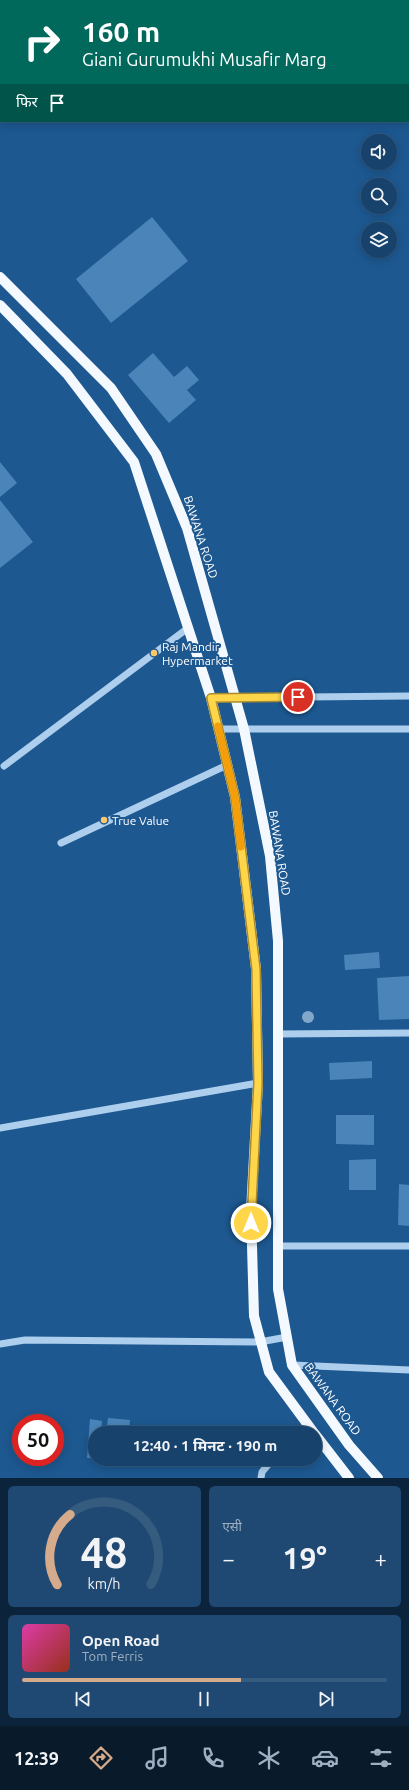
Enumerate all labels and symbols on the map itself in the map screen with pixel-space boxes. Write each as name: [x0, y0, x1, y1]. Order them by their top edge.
street label: BAWANA ROAD: [182, 494, 220, 580]
place label: Raj Mandir Hypermarket: [162, 640, 233, 667]
marker: Raj Mandir Hypermarket: [149, 648, 159, 658]
pin: [281, 680, 315, 714]
street label: BAWANA ROAD: [267, 809, 293, 897]
place label: True Value: [112, 814, 169, 827]
marker: True Value: [99, 815, 109, 825]
position arrow: [230, 1202, 272, 1244]
street label: BAWANA ROAD: [302, 1360, 364, 1438]
speed limit sign: 50: [12, 1414, 64, 1466]

